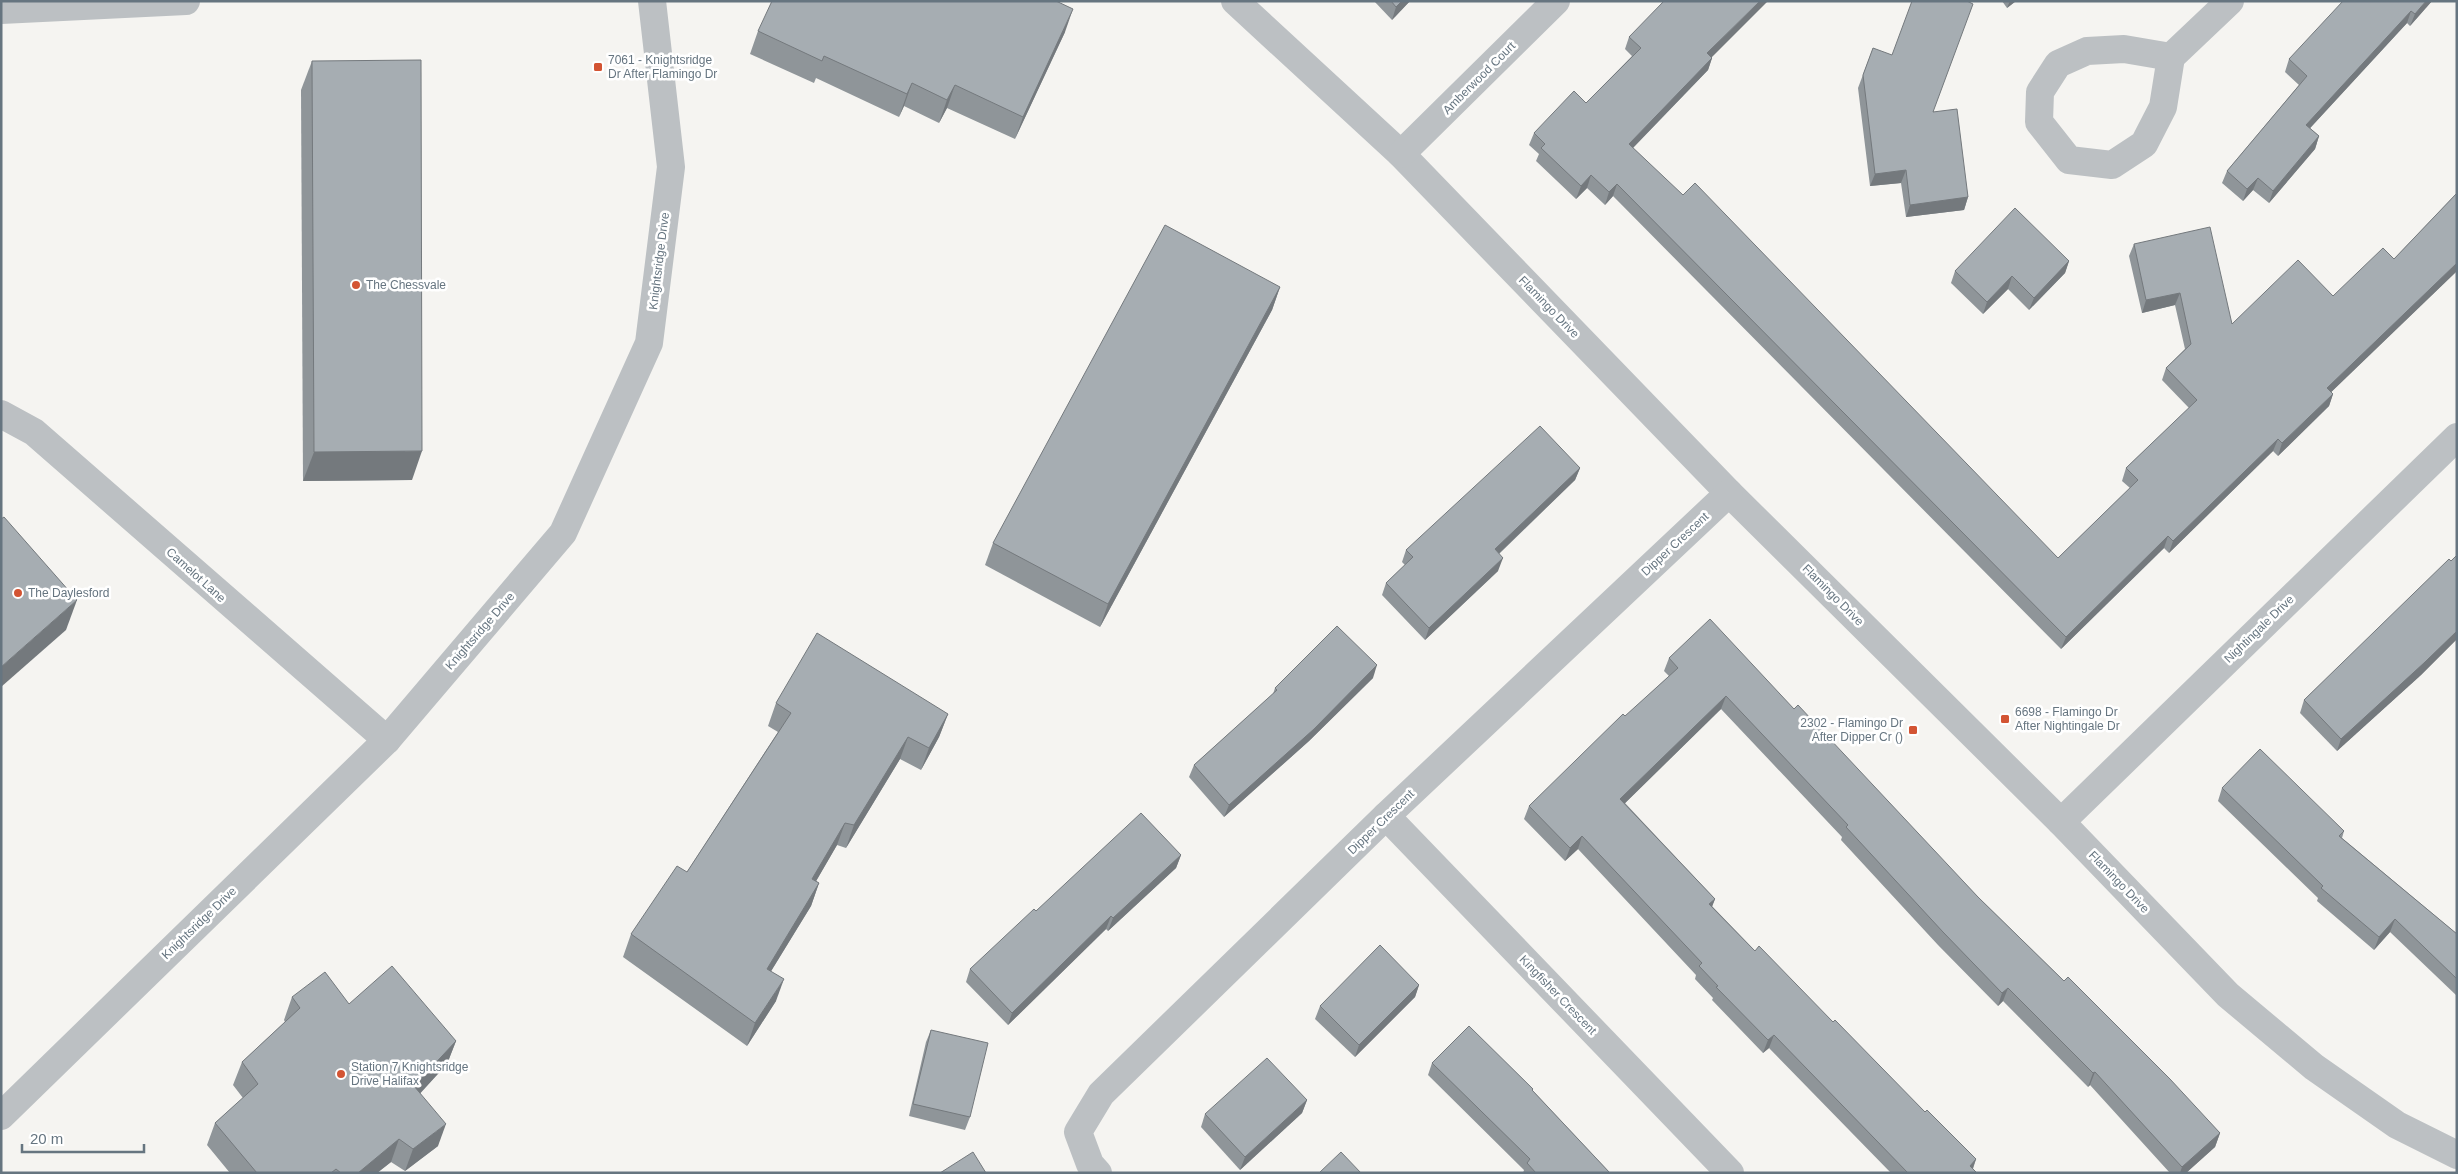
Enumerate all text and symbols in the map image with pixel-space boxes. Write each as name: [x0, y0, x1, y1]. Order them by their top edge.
street label: Amberwood Court: [1440, 38, 1519, 117]
place label: 7061 - Knightsridge Dr After Flamingo Dr: [608, 53, 717, 81]
marker: 7061 - Knightsridge Dr After Flamingo Dr: [592, 61, 604, 73]
street label: Knightsridge Drive: [646, 211, 672, 311]
street label: Flamingo Drive: [1516, 273, 1582, 341]
place label: The Chessvale: [366, 278, 446, 292]
marker: The Chessvale: [350, 279, 362, 291]
street label: Dipper Crescent: [1639, 509, 1712, 579]
street label: Camelot Lane: [164, 545, 229, 605]
street label: Flamingo Drive: [1800, 562, 1867, 629]
place label: The Daylesford: [28, 586, 109, 600]
marker: The Daylesford: [12, 587, 24, 599]
street label: Knightsridge Drive: [443, 589, 518, 673]
street label: Nightingale Drive: [2221, 592, 2297, 666]
place label: 6698 - Flamingo Dr After Nightingale Dr: [2015, 705, 2120, 733]
marker: 6698 - Flamingo Dr After Nightingale Dr: [1999, 713, 2011, 725]
place label: 2302 - Flamingo Dr After Dipper Cr (): [1800, 716, 1903, 744]
marker: 2302 - Flamingo Dr After Dipper Cr (): [1907, 724, 1919, 736]
street label: Dipper Crescent: [1345, 786, 1418, 857]
street label: Flamingo Drive: [2086, 848, 2152, 916]
street label: Knightsridge Drive: [159, 884, 239, 962]
street label: Kingfisher Crescent: [1517, 952, 1600, 1038]
place label: Station 7 Knightsridge Drive Halifax: [351, 1060, 469, 1088]
marker: Station 7 Knightsridge Drive Halifax: [335, 1068, 347, 1080]
scale bar: [22, 1122, 145, 1154]
text: 20 m: [30, 1130, 63, 1147]

